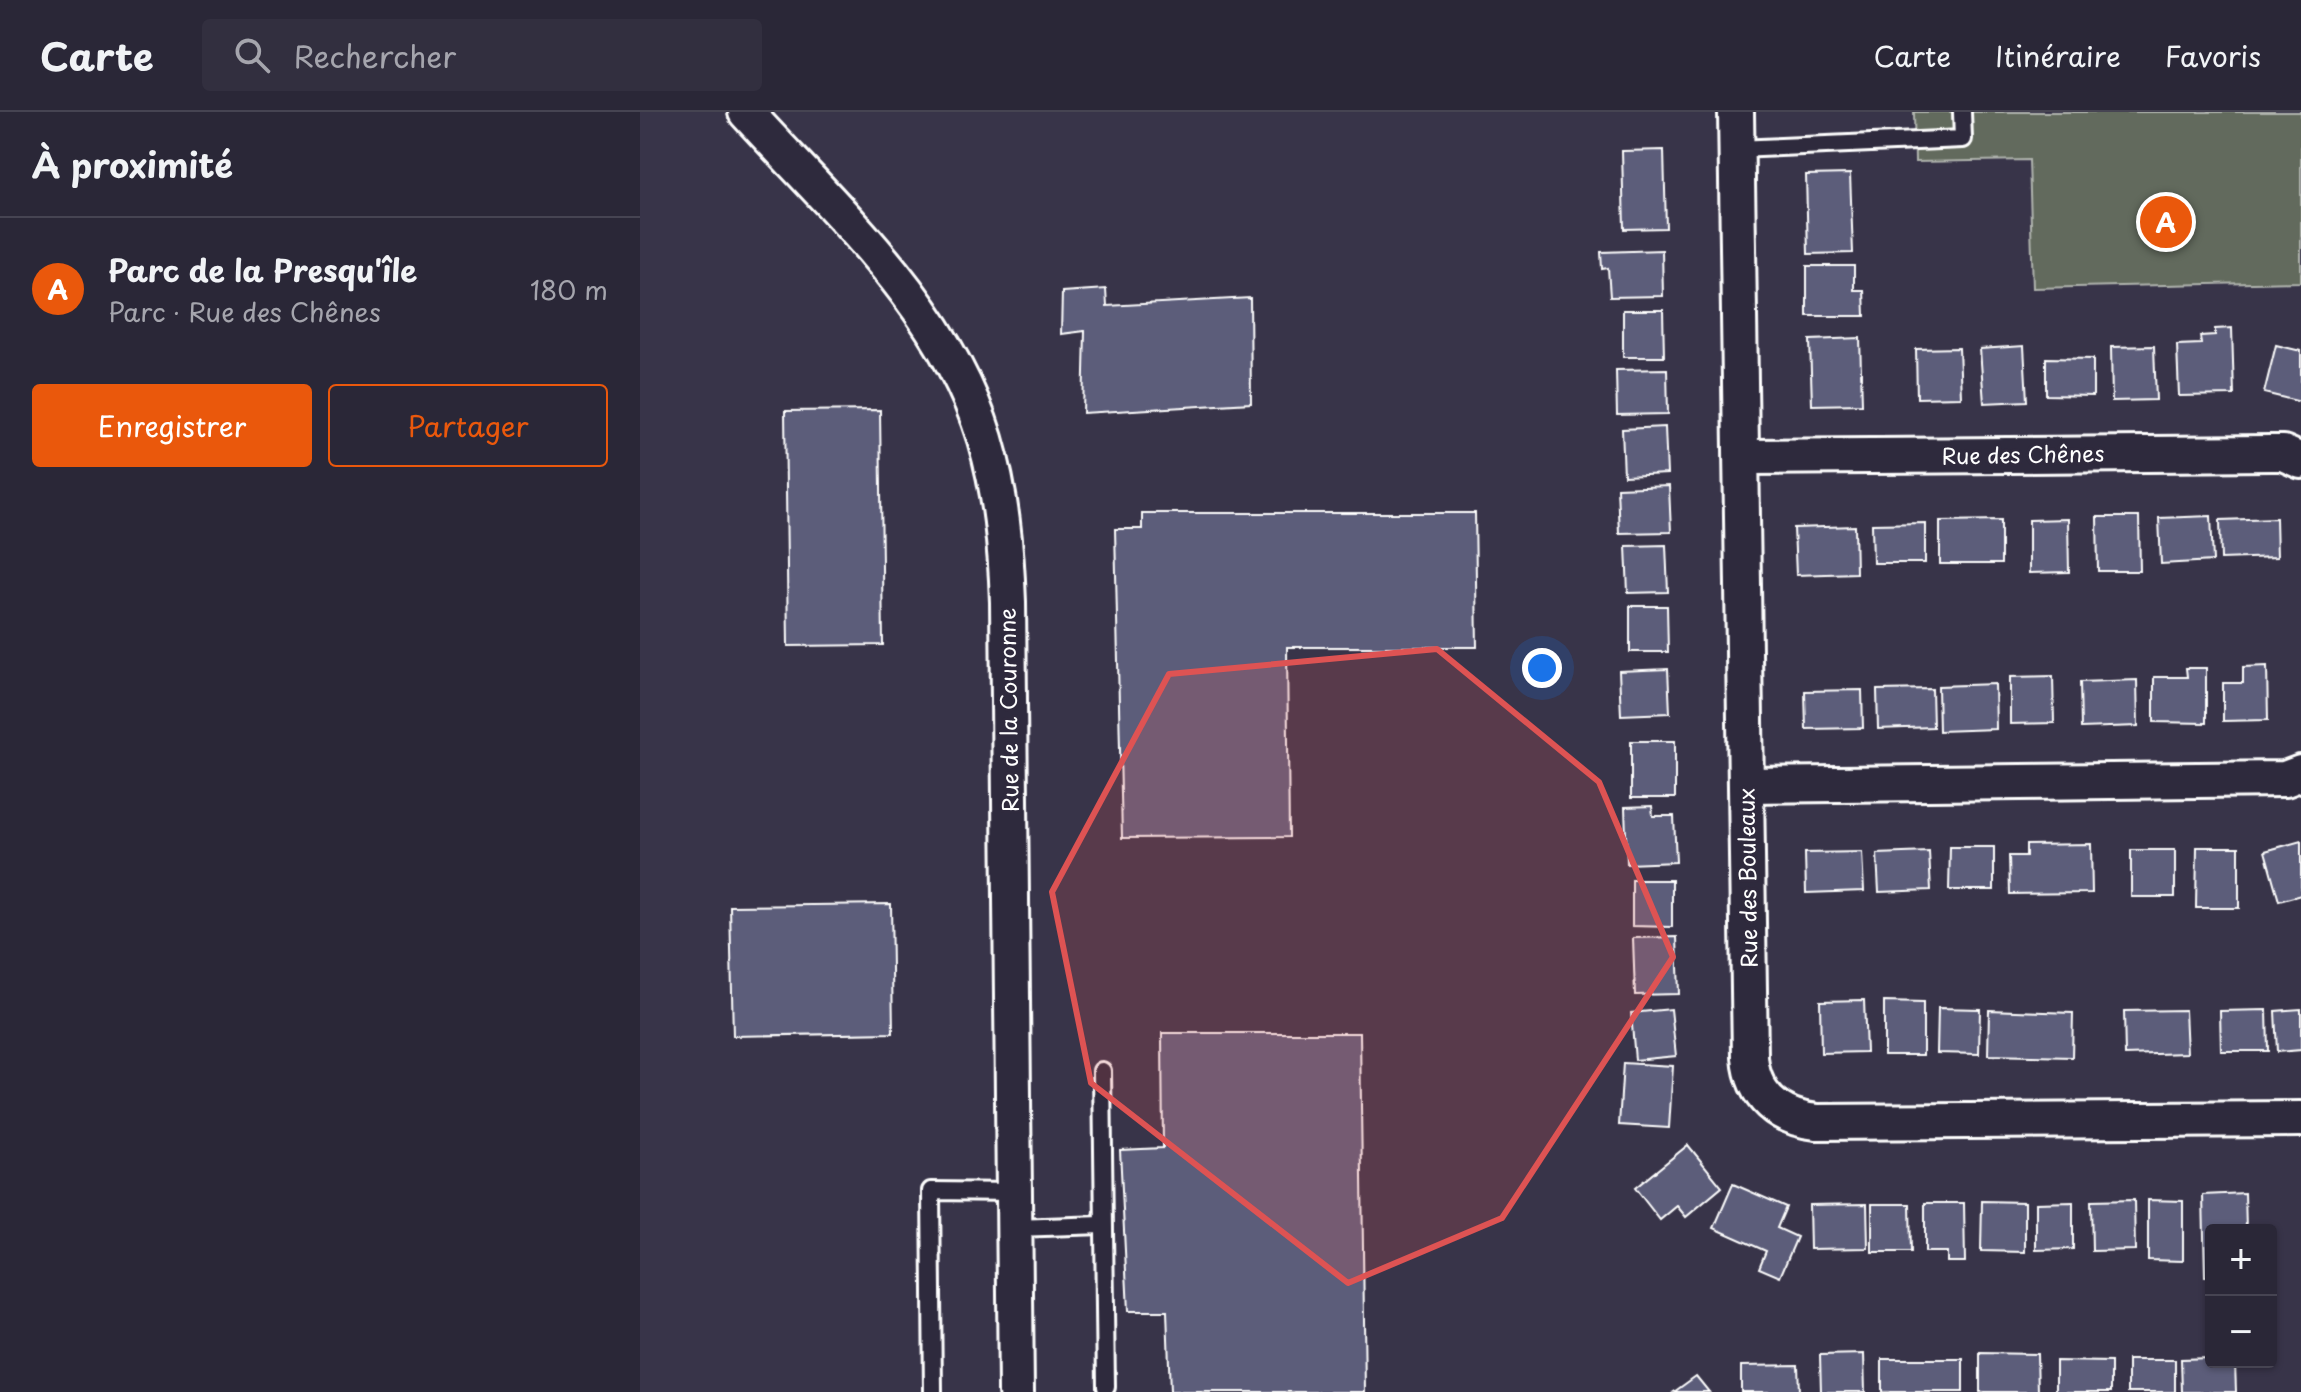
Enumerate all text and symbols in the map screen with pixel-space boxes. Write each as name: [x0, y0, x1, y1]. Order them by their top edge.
search box: [202, 19, 762, 91]
text: Carte: [40, 27, 154, 84]
icon: search: [230, 33, 274, 77]
text: Rechercher: [294, 33, 456, 78]
text: Carte: [1873, 34, 1951, 77]
text: Itinéraire: [1995, 34, 2121, 77]
text: Favoris: [2165, 34, 2261, 77]
text: À proximité: [32, 138, 233, 190]
pin: A: [2140, 192, 2192, 252]
text: Parc de la Presqu'île: [108, 247, 417, 292]
text: A: [48, 270, 68, 309]
text: 180 m: [530, 270, 608, 309]
text: Parc · Rue des Chênes: [108, 292, 381, 331]
button: Enregistrer: [32, 384, 312, 467]
button: Partager: [328, 384, 608, 467]
street label: Rue des Chênes: [1941, 436, 2105, 471]
street label: Rue de la Couronne: [989, 608, 1026, 813]
your location: [1522, 648, 1562, 688]
street label: Rue des Bouleaux: [1728, 788, 1765, 968]
map controls: [2205, 1224, 2277, 1368]
button: +: [2205, 1224, 2277, 1296]
button: −: [2205, 1296, 2277, 1368]

